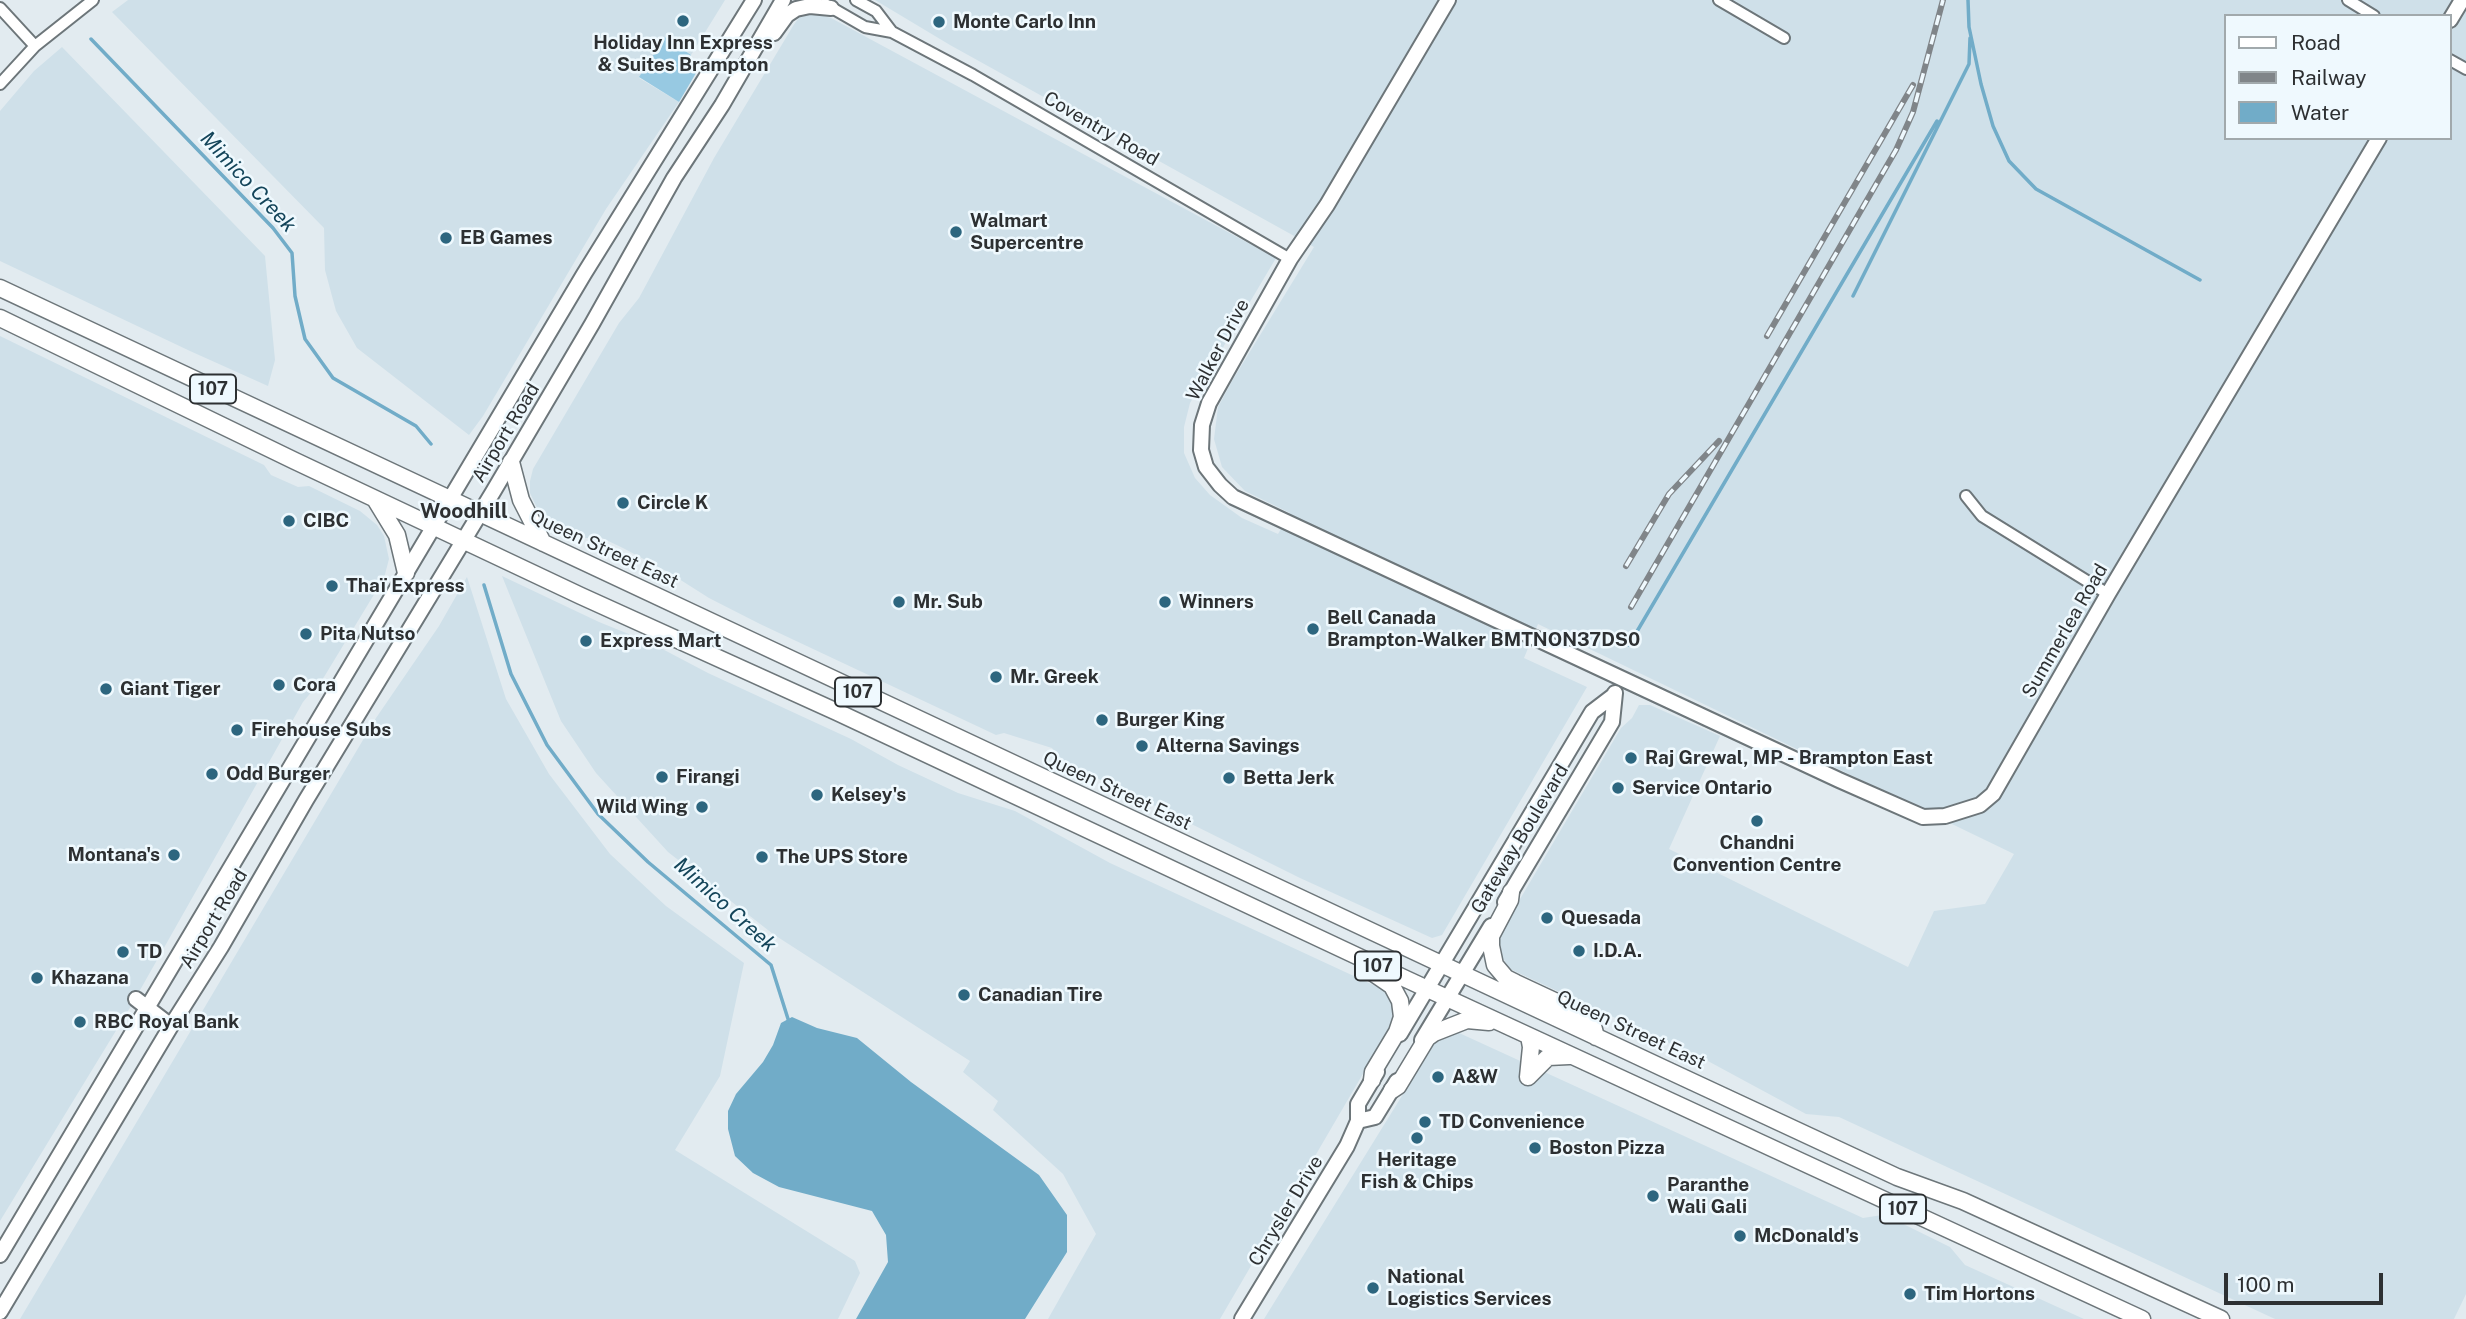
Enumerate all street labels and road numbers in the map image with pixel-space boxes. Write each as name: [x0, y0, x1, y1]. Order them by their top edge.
street label: Coventry Road: [1039, 87, 1163, 171]
street label: Walker Drive: [1182, 295, 1254, 405]
road number: 107: [190, 374, 236, 404]
street label: Airport Road: [467, 379, 545, 487]
street label: Queen Street East: [526, 505, 682, 593]
street label: Summerlea Road: [2017, 560, 2113, 702]
road number: 107: [835, 678, 881, 706]
street label: Queen Street East: [1039, 747, 1195, 835]
street label: Gateway Boulevard: [1466, 760, 1574, 918]
street label: Airport Road: [175, 865, 253, 973]
road number: 107: [1355, 951, 1401, 981]
street label: Queen Street East: [1553, 986, 1709, 1074]
street label: Chrysler Drive: [1244, 1152, 1328, 1270]
road number: 107: [1880, 1194, 1926, 1224]

